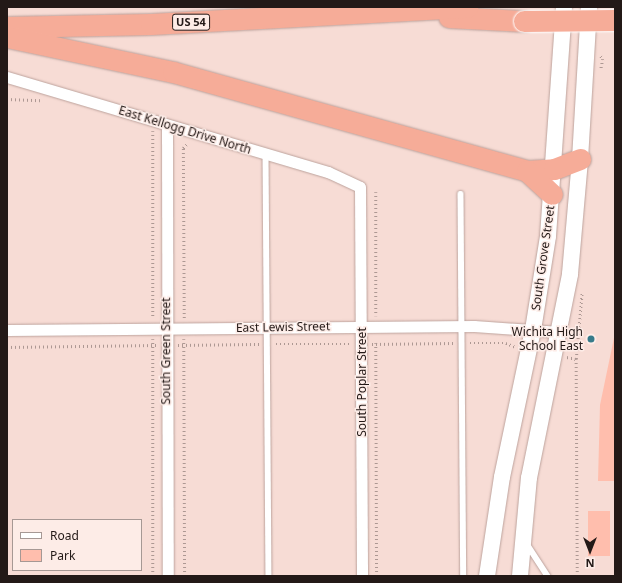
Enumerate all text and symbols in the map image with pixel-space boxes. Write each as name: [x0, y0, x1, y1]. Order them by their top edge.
road number: US 54: [172, 13, 210, 31]
street label: East Kellogg Drive North: [117, 103, 253, 157]
street label: South Grove Street: [528, 204, 558, 312]
street label: South Green Street: [159, 297, 173, 405]
street label: East Lewis Street: [236, 319, 330, 335]
place label: Wichita High School East: [512, 325, 583, 353]
street label: South Poplar Street: [355, 327, 369, 437]
marker: Wichita High School East: [586, 334, 596, 344]
legend: [12, 519, 142, 571]
text: Road: [50, 527, 79, 544]
north arrow: [570, 531, 610, 571]
text: Park: [50, 547, 75, 564]
text: N: [586, 556, 594, 571]

